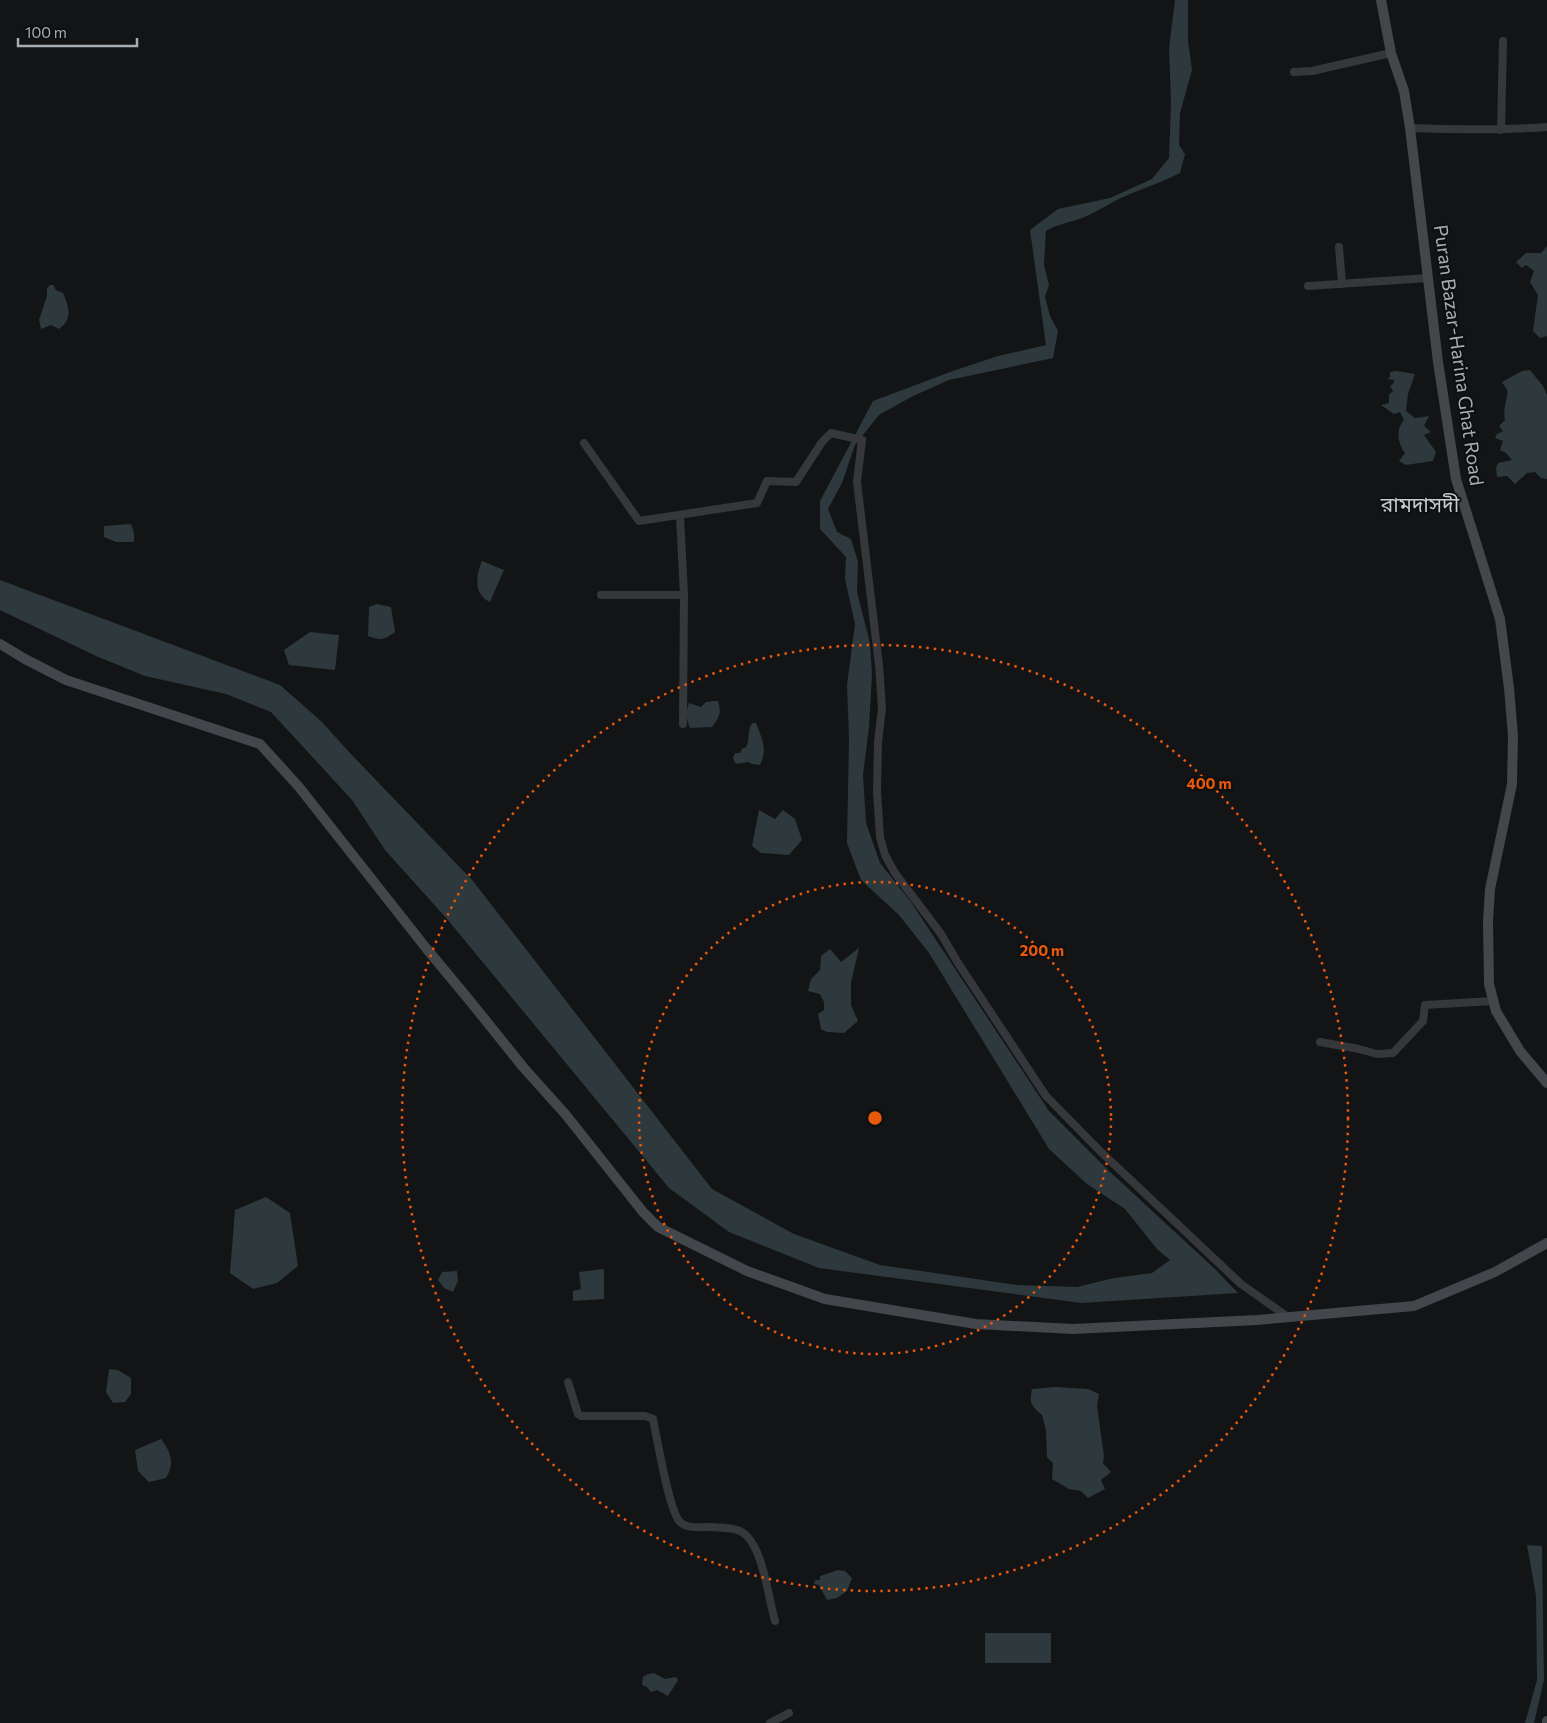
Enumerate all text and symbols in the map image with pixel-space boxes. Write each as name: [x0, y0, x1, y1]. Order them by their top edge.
scale bar: [18, 15, 136, 47]
text: 100 m: [25, 23, 67, 41]
street label: Puran Bazar-Harina Ghat Road: [1430, 223, 1489, 487]
district label: রামদাসদী: [1380, 491, 1460, 516]
text: 400 m: [1186, 774, 1232, 792]
text: 200 m: [1020, 941, 1064, 959]
centre of rings: [866, 1109, 884, 1127]

